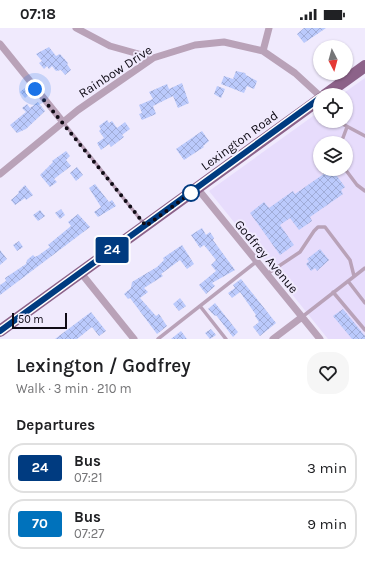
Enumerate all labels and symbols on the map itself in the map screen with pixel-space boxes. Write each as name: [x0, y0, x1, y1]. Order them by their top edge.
north arrow: [313, 40, 353, 80]
street label: Rainbow Drive: [76, 42, 155, 101]
your location: [25, 79, 45, 99]
street label: Lexington Road: [198, 108, 281, 173]
unlabelled marker: [182, 184, 200, 202]
street label: Godfrey Avenue: [232, 217, 302, 296]
line badge: 24: [94, 237, 130, 263]
scale bar: [12, 311, 67, 330]

